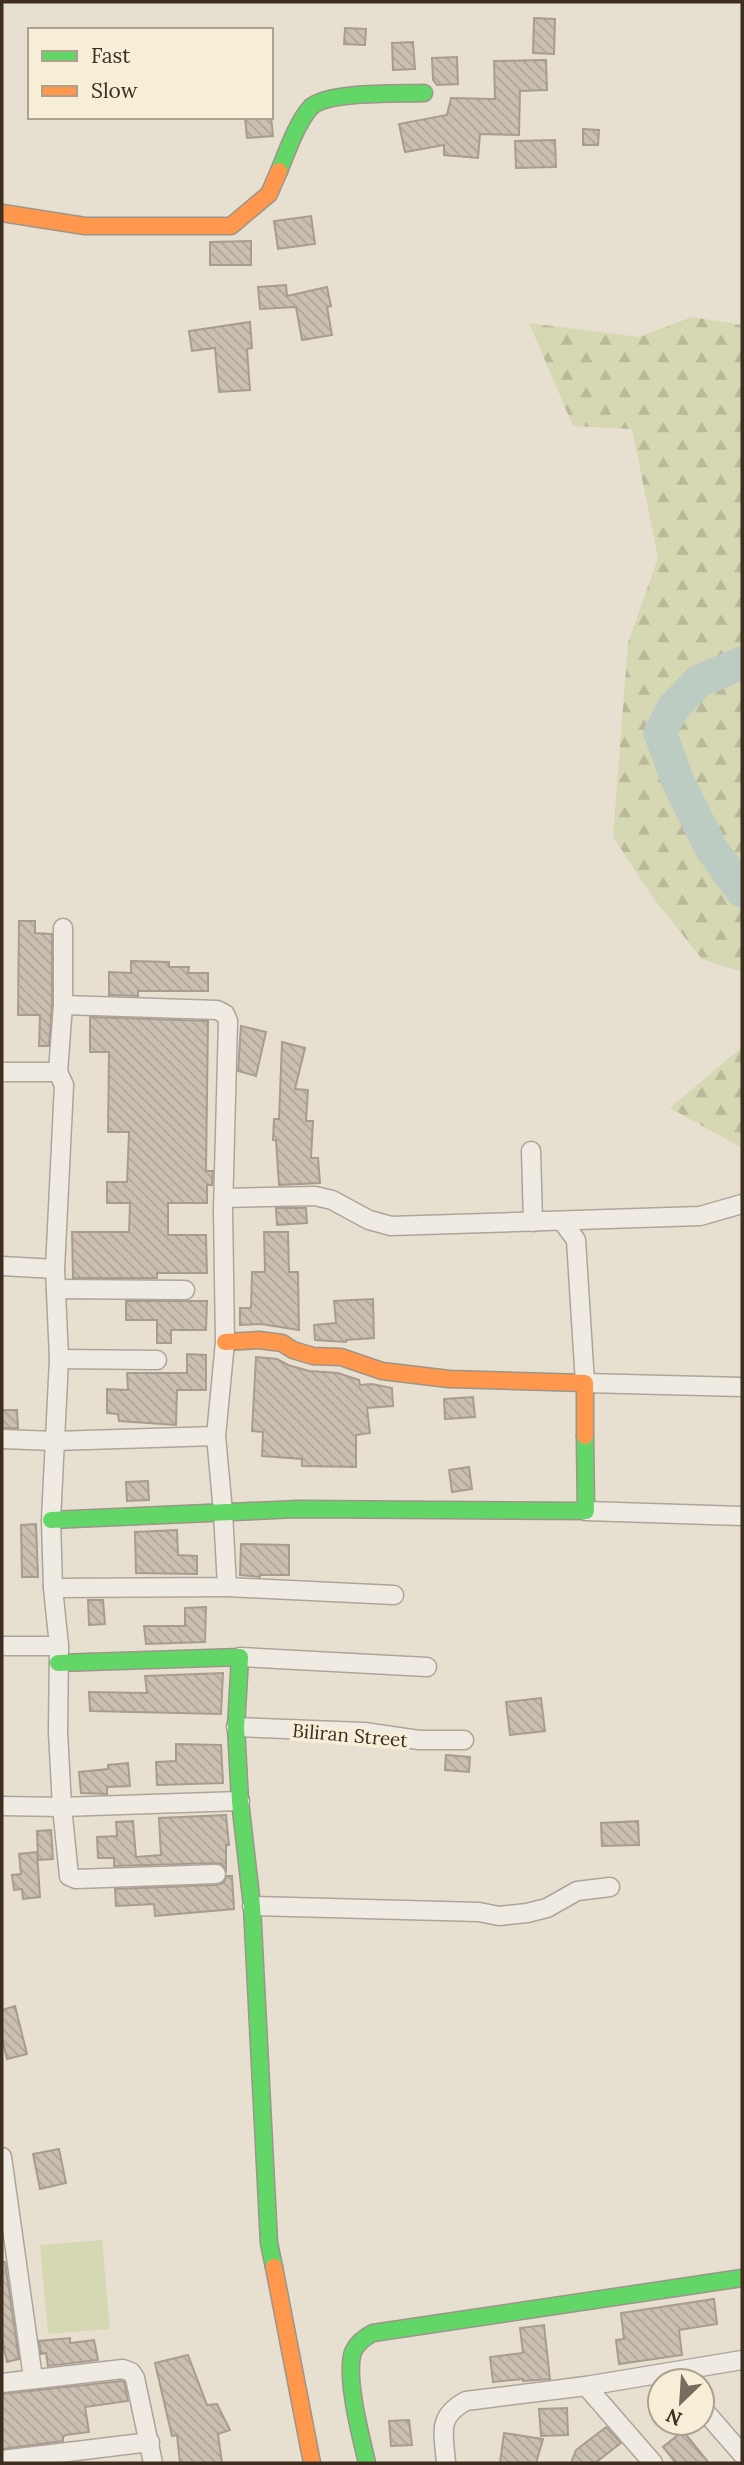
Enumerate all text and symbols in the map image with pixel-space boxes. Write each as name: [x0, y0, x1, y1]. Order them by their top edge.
legend: [28, 28, 273, 119]
text: Fast: [91, 42, 131, 69]
text: Slow: [91, 77, 138, 104]
street label: Biliran Street: [291, 1718, 409, 1752]
north arrow: [646, 2367, 716, 2437]
text: N: [662, 2403, 686, 2431]

